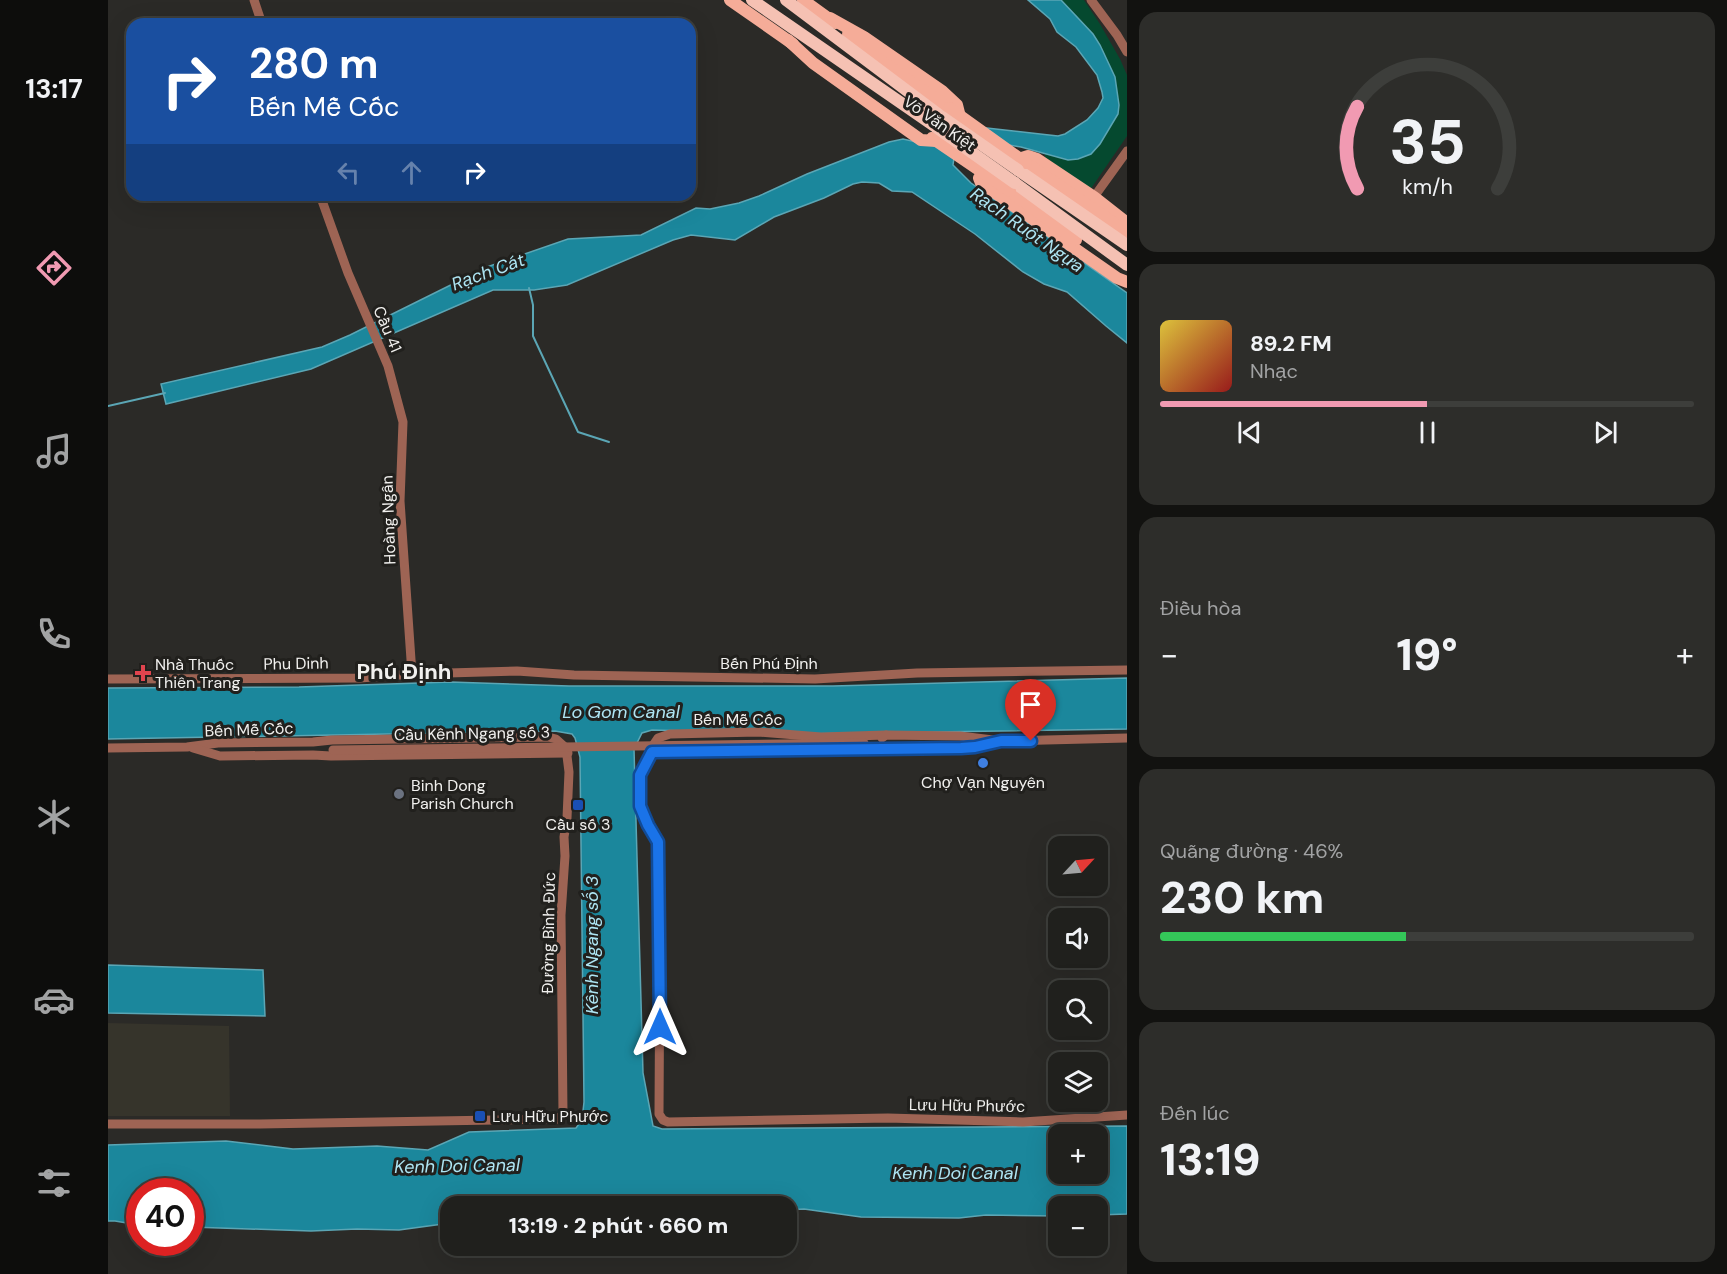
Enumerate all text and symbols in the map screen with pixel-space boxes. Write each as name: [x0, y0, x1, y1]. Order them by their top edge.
text: 280 m: [249, 36, 379, 91]
icon: right: [150, 42, 228, 120]
text: 13:17: [25, 71, 83, 106]
text: Bến Mễ Cốc: [249, 89, 399, 124]
street label: Võ Văn Kiệt: [899, 91, 980, 156]
text: 35: [1389, 101, 1465, 182]
icon: left: [332, 156, 365, 189]
icon: ahead: [395, 156, 428, 189]
icon: right: [458, 156, 491, 189]
text: km/h: [1402, 174, 1452, 202]
water label: Rạch Ruột Ngựa: [965, 182, 1089, 278]
icon: directions: [33, 247, 75, 289]
water label: Rạch Cát: [448, 247, 529, 296]
street label: Cầu 41: [368, 303, 407, 356]
text: 89.2 FM: [1250, 329, 1332, 358]
text: Nhạc: [1250, 358, 1298, 384]
icon: previous: [1233, 416, 1266, 449]
icon: pause: [1411, 416, 1444, 449]
icon: next: [1589, 416, 1622, 449]
icon: music: [33, 430, 75, 472]
street label: Hoàng Ngân: [376, 475, 401, 565]
text: Điều hòa: [1160, 595, 1241, 621]
icon: phone: [33, 613, 75, 655]
text: 19°: [1396, 625, 1458, 684]
text: −: [1160, 633, 1178, 676]
text: +: [1676, 633, 1694, 676]
street label: Phu Dinh: [263, 652, 329, 675]
street label: Bến Phú Định: [720, 653, 818, 674]
place label: Nhà Thuốc Thiên Trang: [155, 654, 240, 693]
district label: Phú Định: [357, 657, 451, 686]
marker: Nhà Thuốc Thiên Trang: [136, 666, 150, 680]
pin: [1005, 679, 1056, 741]
icon: arrive: [1014, 688, 1047, 721]
water label: Lo Gom Canal: [562, 700, 681, 724]
street label: Bến Mễ Cốc: [693, 709, 783, 730]
street label: Bến Mễ Cốc: [204, 717, 294, 742]
street label: Cầu Kênh Ngang số 3: [394, 722, 550, 745]
marker: Chợ Vạn Nguyên: [976, 756, 990, 770]
place label: Chợ Vạn Nguyên: [921, 772, 1045, 793]
place label: Binh Dong Parish Church: [411, 775, 514, 814]
marker: Binh Dong Parish Church: [392, 787, 406, 801]
icon: climate: [33, 796, 75, 838]
marker: Cầu số 3: [571, 798, 585, 812]
place label: Cầu số 3: [546, 814, 610, 835]
north arrow: [1048, 836, 1108, 896]
map controls: [1048, 836, 1108, 1256]
text: Quãng đường · 46%: [1160, 838, 1343, 864]
text: 230 km: [1160, 868, 1324, 927]
street label: Đường Bình Đức: [537, 872, 560, 994]
water label: Kênh Ngang số 3: [580, 876, 604, 1014]
button: sound: [1048, 908, 1108, 968]
icon: car: [33, 979, 75, 1021]
button: search: [1048, 980, 1108, 1040]
position arrow: [628, 995, 692, 1059]
button: layers: [1048, 1052, 1108, 1112]
street label: Lưu Hữu Phước: [909, 1094, 1025, 1117]
text: Đến lúc: [1160, 1100, 1230, 1126]
place label: Lưu Hữu Phước: [492, 1106, 608, 1127]
marker: Lưu Hữu Phước: [473, 1109, 487, 1123]
button: +: [1048, 1124, 1108, 1184]
text: 13:19: [1160, 1130, 1261, 1189]
water label: Kenh Doi Canal: [394, 1153, 521, 1179]
water label: Kenh Doi Canal: [892, 1161, 1019, 1185]
icon: filters: [33, 1162, 75, 1204]
speed limit sign: 40: [126, 1178, 204, 1256]
button: −: [1048, 1196, 1108, 1256]
text: 13:19 · 2 phút · 660 m: [509, 1211, 728, 1240]

